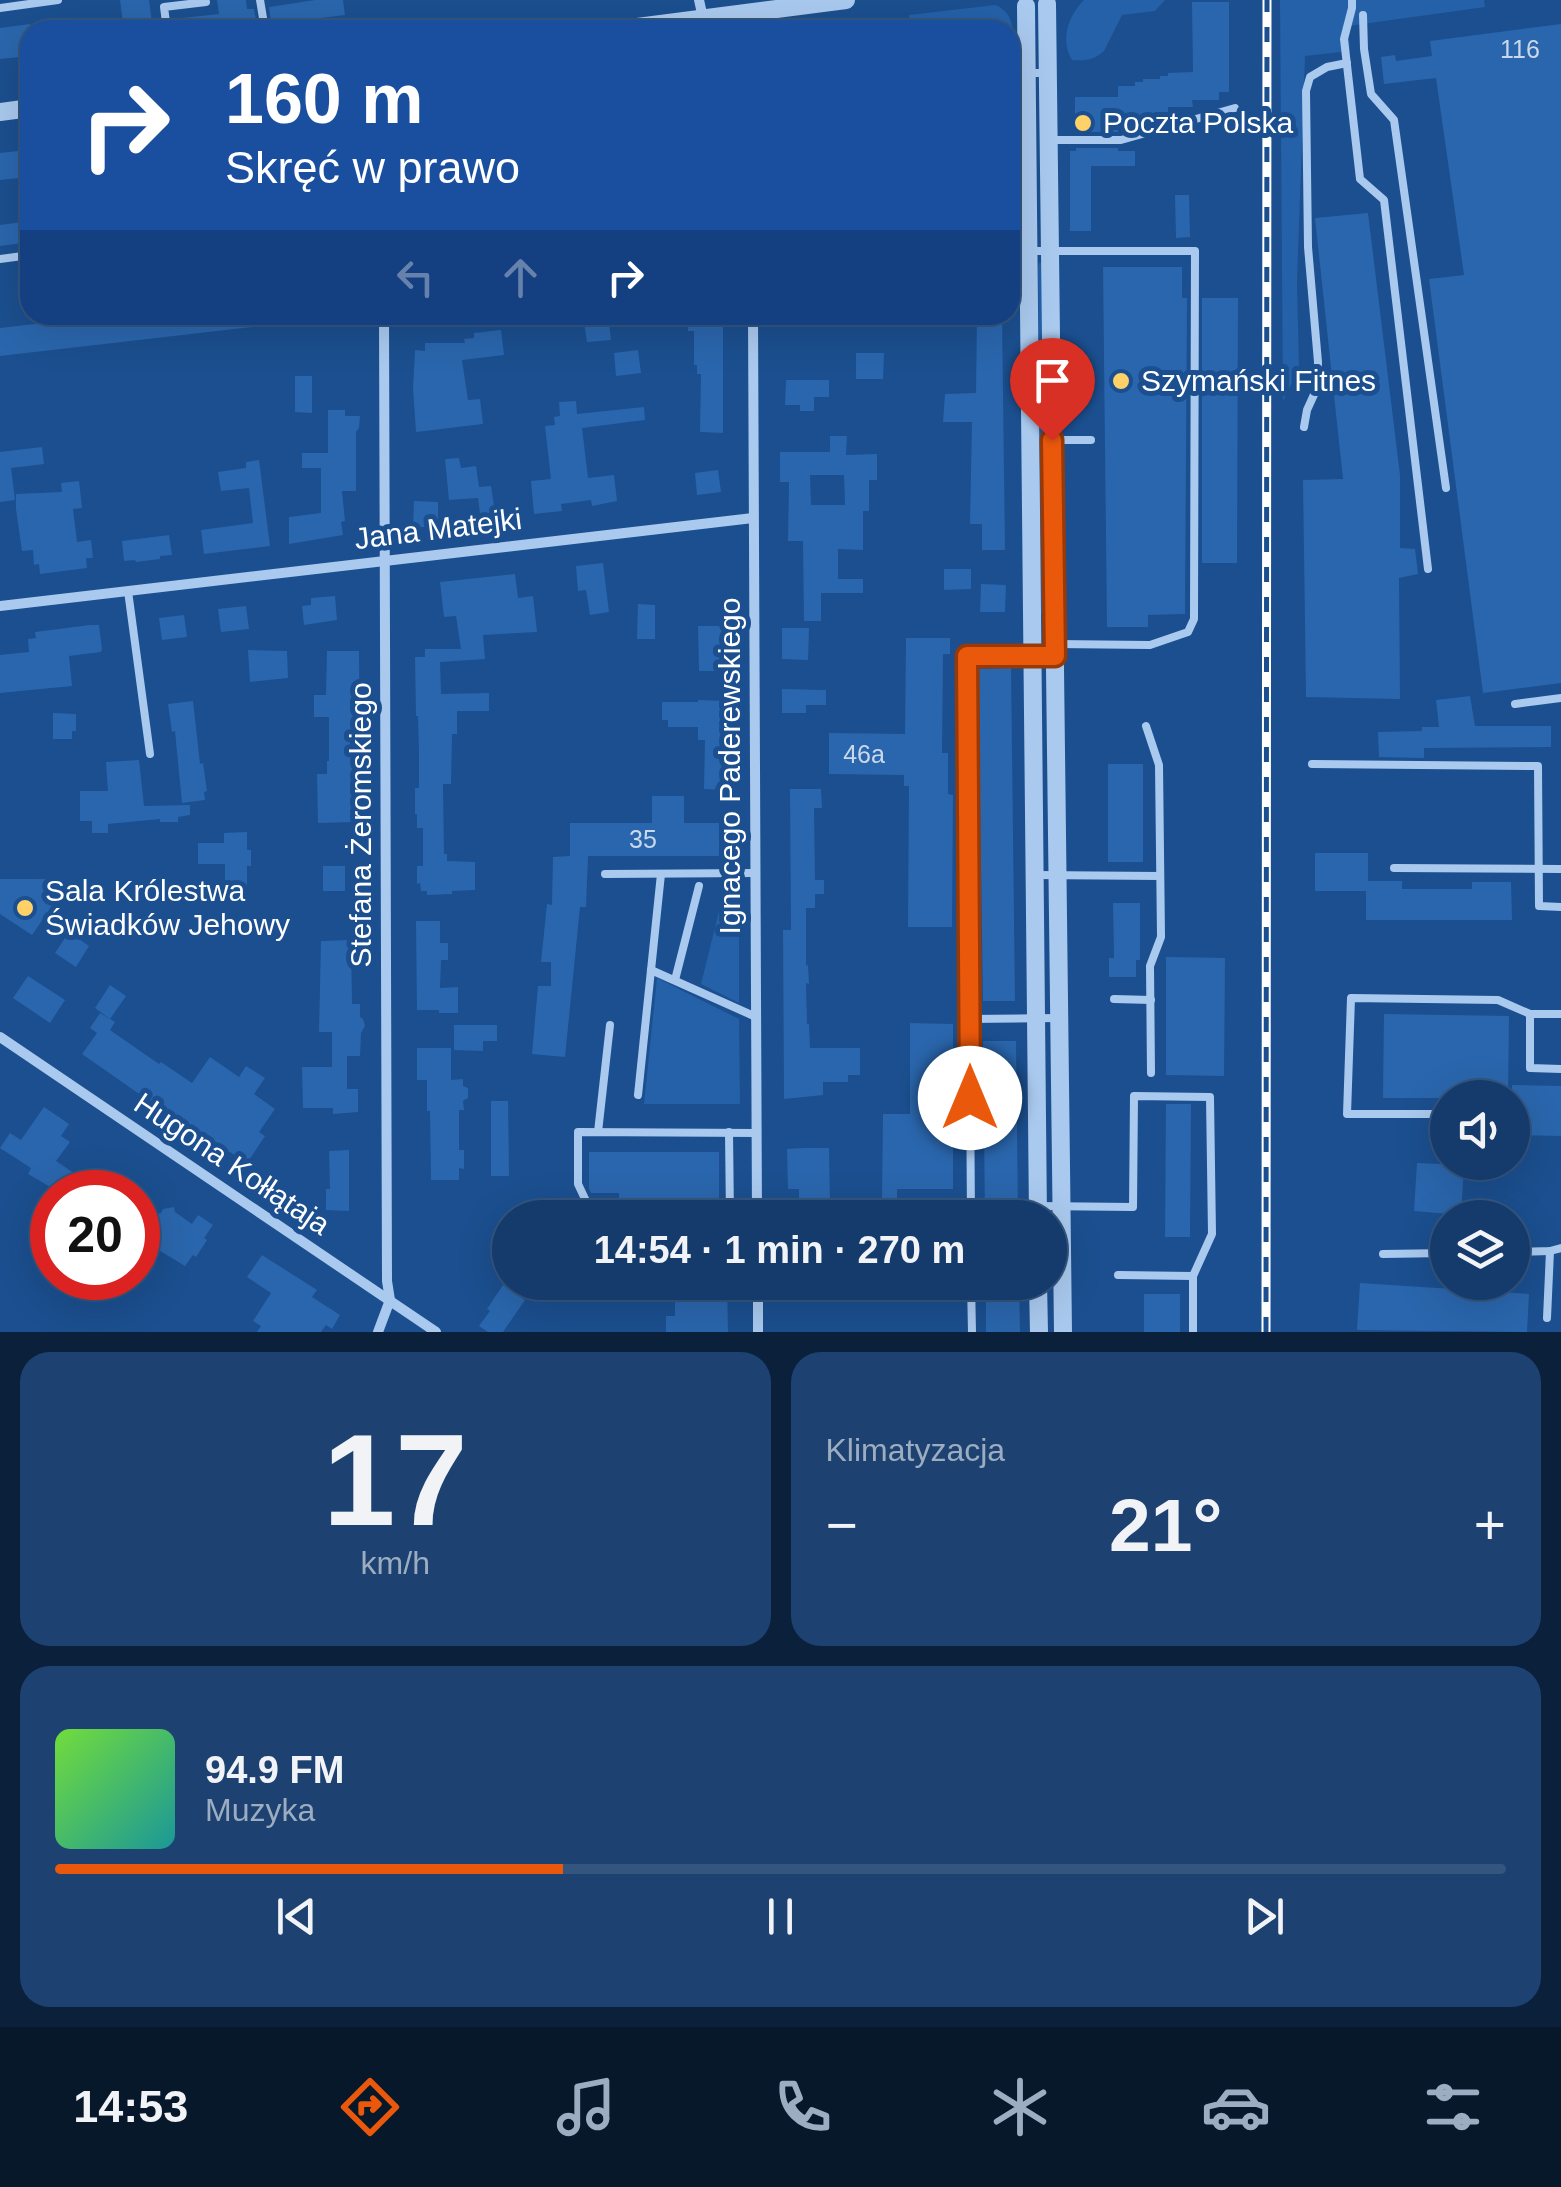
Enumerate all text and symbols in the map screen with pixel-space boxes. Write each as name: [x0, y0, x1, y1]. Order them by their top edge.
house number: 116: [1500, 35, 1540, 63]
icon: right: [60, 60, 190, 190]
text: 160 m: [225, 60, 423, 138]
place label: Poczta Polska: [1103, 106, 1293, 139]
marker: Poczta Polska: [1072, 112, 1094, 134]
text: Skręć w prawo: [225, 142, 520, 193]
icon: left: [388, 250, 443, 305]
icon: ahead: [493, 250, 548, 305]
icon: right: [598, 250, 653, 305]
pin: [1010, 338, 1095, 441]
icon: arrive: [1025, 353, 1080, 408]
place label: Szymański Fitnes: [1141, 364, 1376, 397]
marker: Szymański Fitnes: [1110, 370, 1132, 392]
street label: Jana Matejki: [352, 502, 524, 555]
street label: Ignacego Paderewskiego: [713, 598, 746, 934]
street label: Stefana Żeromskiego: [344, 682, 377, 968]
house number: 46a: [843, 740, 885, 768]
house number: 35: [629, 825, 657, 853]
place label: Sala Królestwa Świadków Jehowy: [45, 874, 290, 941]
marker: Sala Królestwa Świadków Jehowy: [14, 897, 36, 919]
position arrow: [918, 1046, 1022, 1150]
map controls: [1430, 1080, 1530, 1300]
button: sound: [1430, 1080, 1530, 1180]
street label: Hugona Kołłątaja: [128, 1086, 336, 1241]
speed limit sign: 20: [30, 1170, 160, 1300]
button: layers: [1430, 1200, 1530, 1300]
text: 14:54 · 1 min · 270 m: [594, 1229, 965, 1271]
text: 17: [323, 1407, 468, 1553]
text: Klimatyzacja: [826, 1432, 1005, 1468]
text: 21°: [1109, 1483, 1222, 1567]
text: −: [826, 1494, 858, 1556]
text: +: [1474, 1494, 1506, 1556]
text: km/h: [361, 1545, 430, 1581]
text: 94.9 FM: [205, 1749, 344, 1791]
text: Muzyka: [205, 1792, 315, 1828]
icon: previous: [269, 1889, 324, 1944]
icon: pause: [753, 1889, 808, 1944]
icon: next: [1237, 1889, 1292, 1944]
icon: directions: [335, 2072, 405, 2142]
icon: music: [551, 2072, 621, 2142]
icon: phone: [768, 2072, 838, 2142]
icon: climate: [985, 2072, 1055, 2142]
icon: car: [1201, 2072, 1271, 2142]
icon: filters: [1418, 2072, 1488, 2142]
text: 14:53: [73, 2081, 188, 2132]

